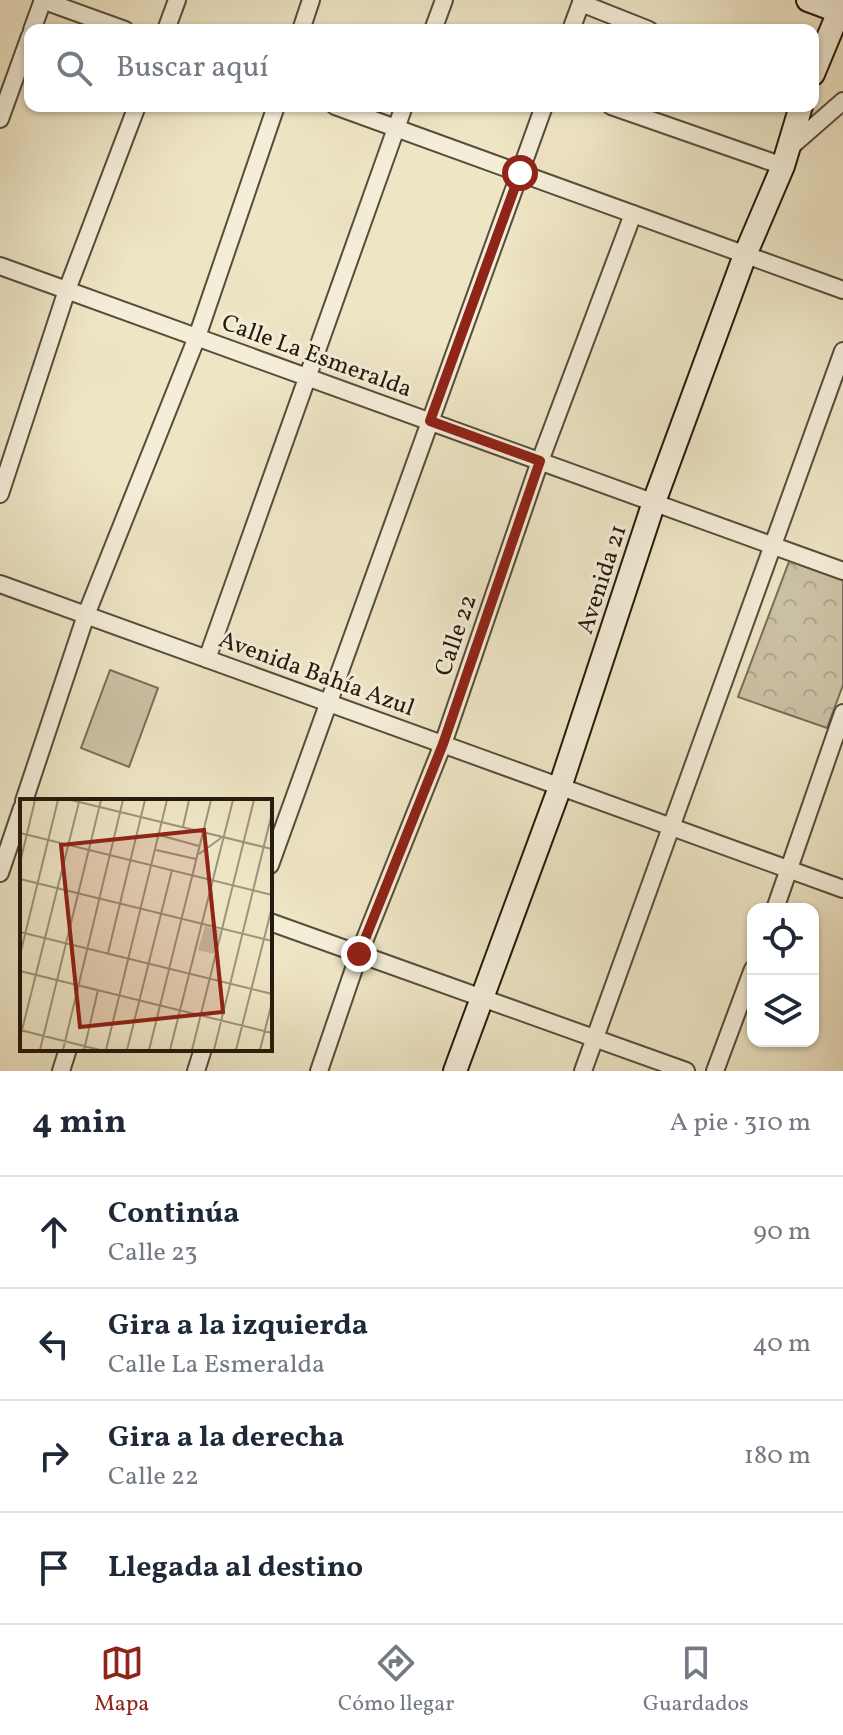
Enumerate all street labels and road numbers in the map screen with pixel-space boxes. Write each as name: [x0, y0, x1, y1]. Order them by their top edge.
street label: Calle La Esmeralda: [216, 307, 416, 407]
street label: Avenida 21: [569, 520, 637, 639]
street label: Calle 22: [427, 590, 487, 681]
street label: Avenida Bahía Azul: [214, 624, 419, 726]

